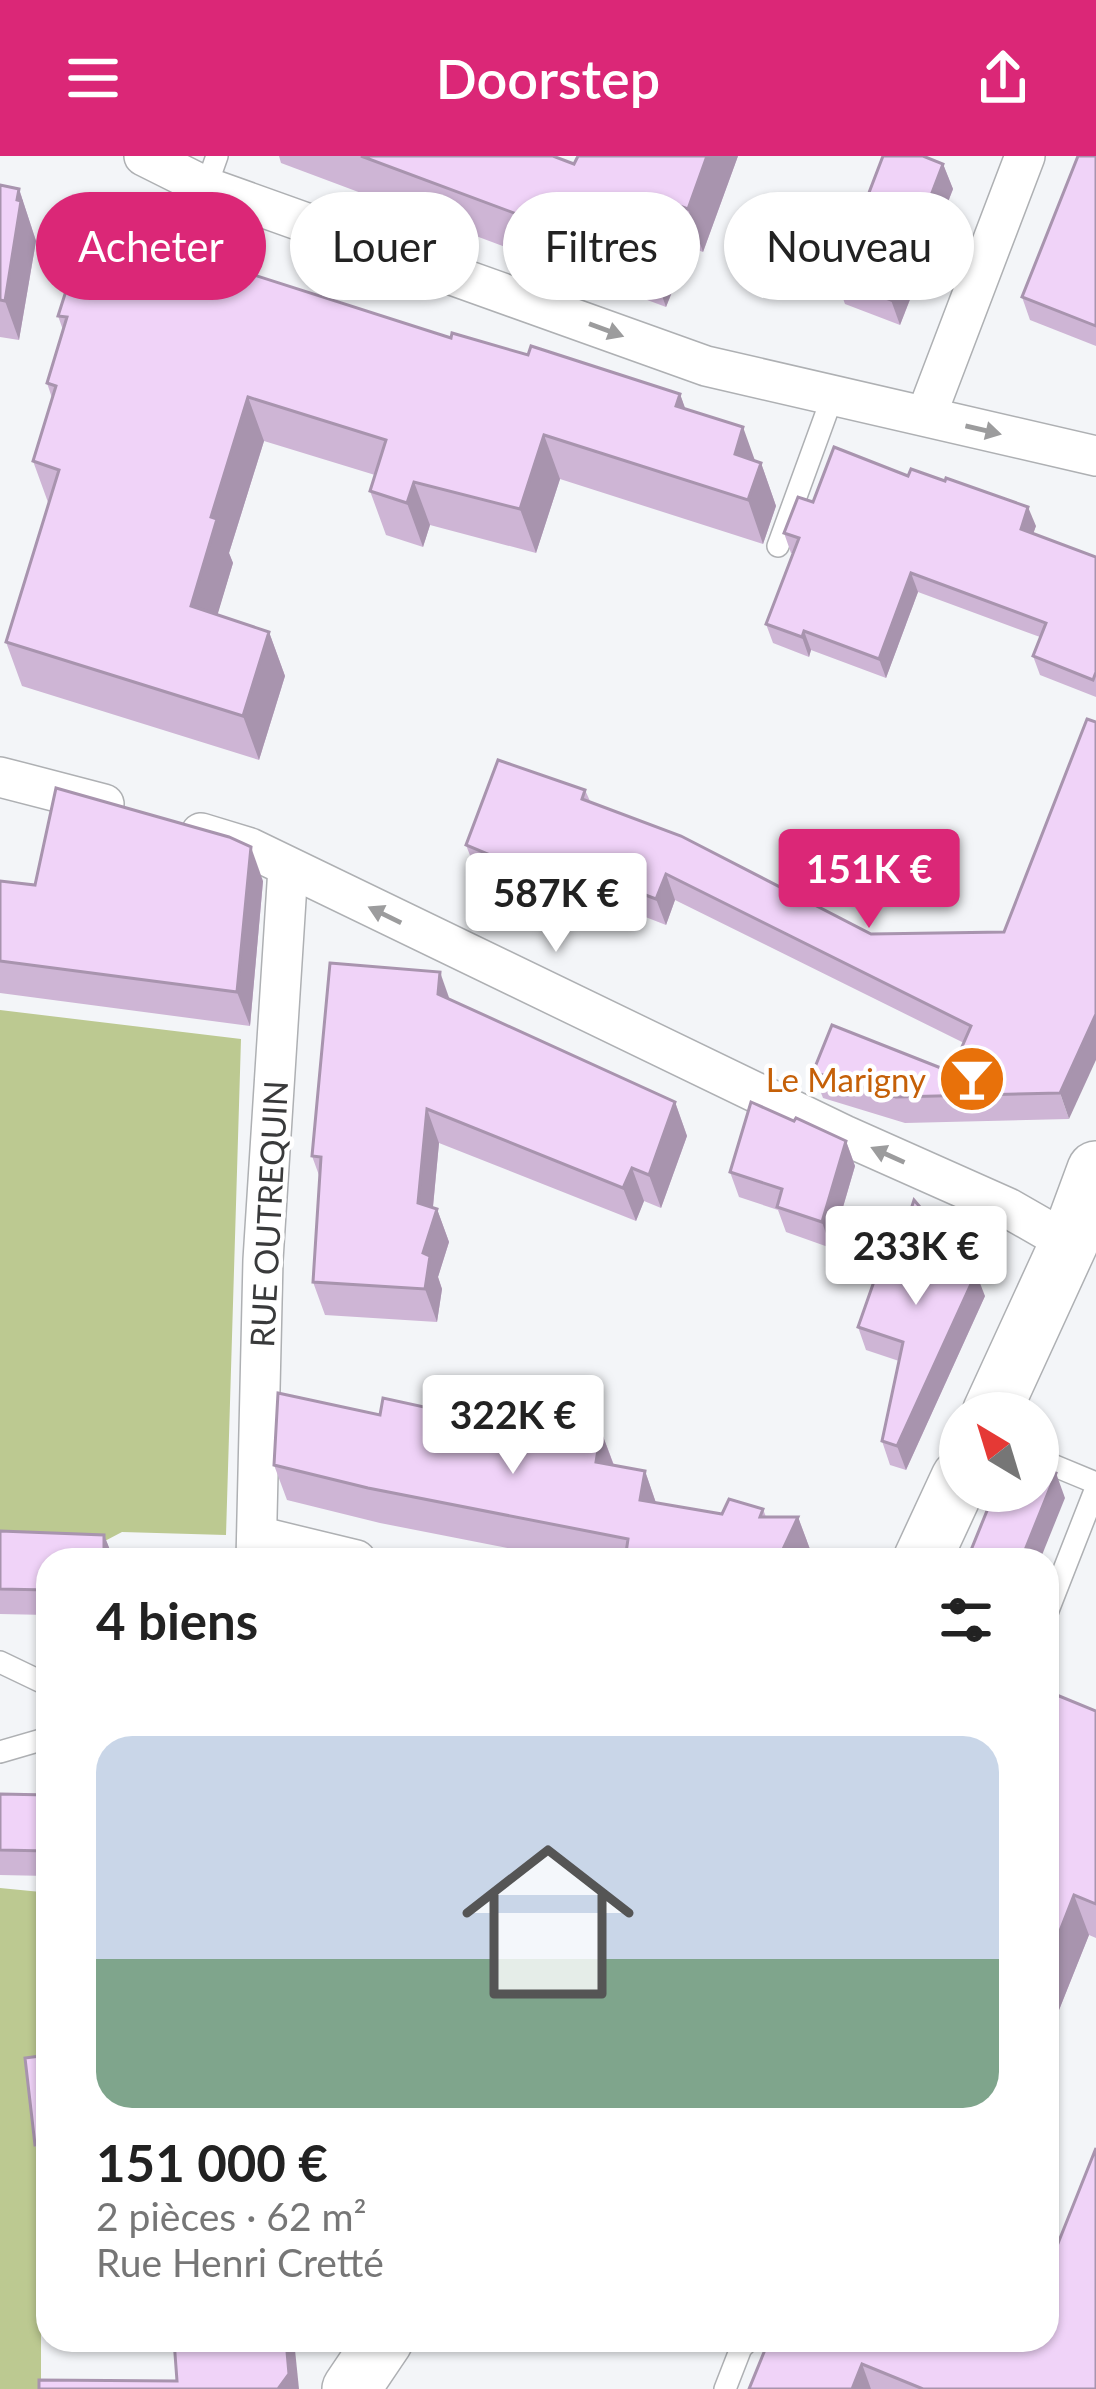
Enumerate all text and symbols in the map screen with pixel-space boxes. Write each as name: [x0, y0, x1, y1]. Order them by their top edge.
icon: menu: [60, 45, 126, 111]
icon: share: [970, 45, 1036, 111]
text: Doorstep: [436, 46, 660, 111]
chip: Acheter: [36, 192, 266, 300]
chip: Louer: [290, 192, 479, 300]
chip: Filtres: [503, 192, 700, 300]
chip: Nouveau: [724, 192, 974, 300]
one-way arrow: [589, 322, 625, 340]
one-way arrow: [965, 421, 1002, 440]
pin: 151K €: [771, 829, 967, 931]
text: 151K €: [806, 845, 932, 891]
pin: 587K €: [458, 853, 654, 955]
text: 587K €: [493, 869, 619, 915]
one-way arrow: [368, 905, 402, 925]
bar icon: Le Marigny: [937, 1044, 1007, 1114]
place label: Le Marigny: [766, 1059, 926, 1099]
street label: RUE OUTREQUIN: [241, 1080, 295, 1348]
one-way arrow: [871, 1144, 906, 1164]
pin: 233K €: [818, 1206, 1014, 1308]
text: 233K €: [853, 1222, 979, 1268]
pin: 322K €: [415, 1375, 611, 1477]
text: 322K €: [450, 1391, 576, 1437]
north arrow: [939, 1392, 1059, 1512]
map controls: [939, 1392, 1059, 1512]
icon: filters: [933, 1587, 999, 1653]
text: 4 biens: [96, 1590, 258, 1651]
icon: home: [440, 1814, 656, 2030]
text: 151 000 €: [96, 2132, 328, 2193]
text: 2 pièces · 62 m²: [96, 2193, 367, 2239]
text: Rue Henri Cretté: [96, 2239, 384, 2285]

